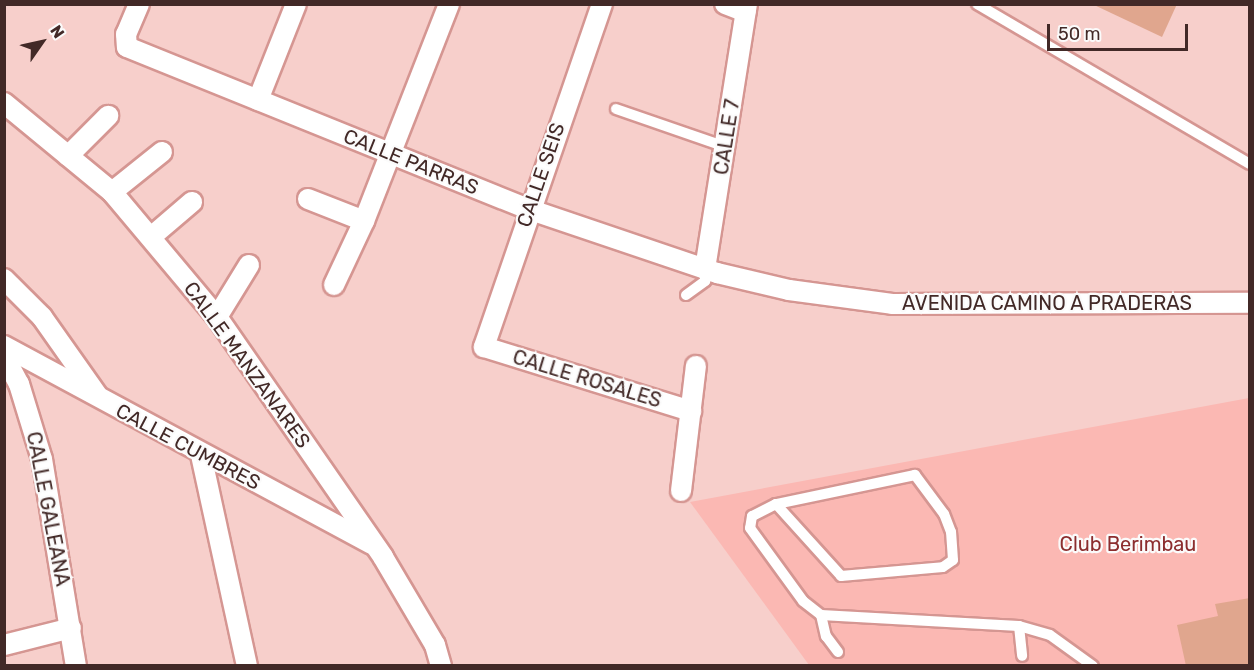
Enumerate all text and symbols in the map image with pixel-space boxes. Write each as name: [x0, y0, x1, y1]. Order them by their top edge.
north arrow: [12, 12, 72, 72]
scale bar: [1050, 12, 1191, 50]
text: N: [46, 22, 68, 42]
text: 50 m: [1058, 23, 1101, 45]
street label: CALLE 7: [709, 97, 745, 177]
street label: CALLE SEIS: [512, 120, 570, 230]
street label: CALLE PARRAS: [340, 124, 482, 200]
street label: CALLE MANZANARES: [179, 277, 315, 453]
street label: AVENIDA CAMINO A PRADERAS: [901, 291, 1193, 315]
street label: CALLE ROSALES: [510, 345, 664, 413]
street label: CALLE CUMBRES: [112, 399, 264, 495]
street label: CALLE GALEANA: [21, 430, 75, 588]
park label: Club Berimbau: [1060, 532, 1196, 556]

